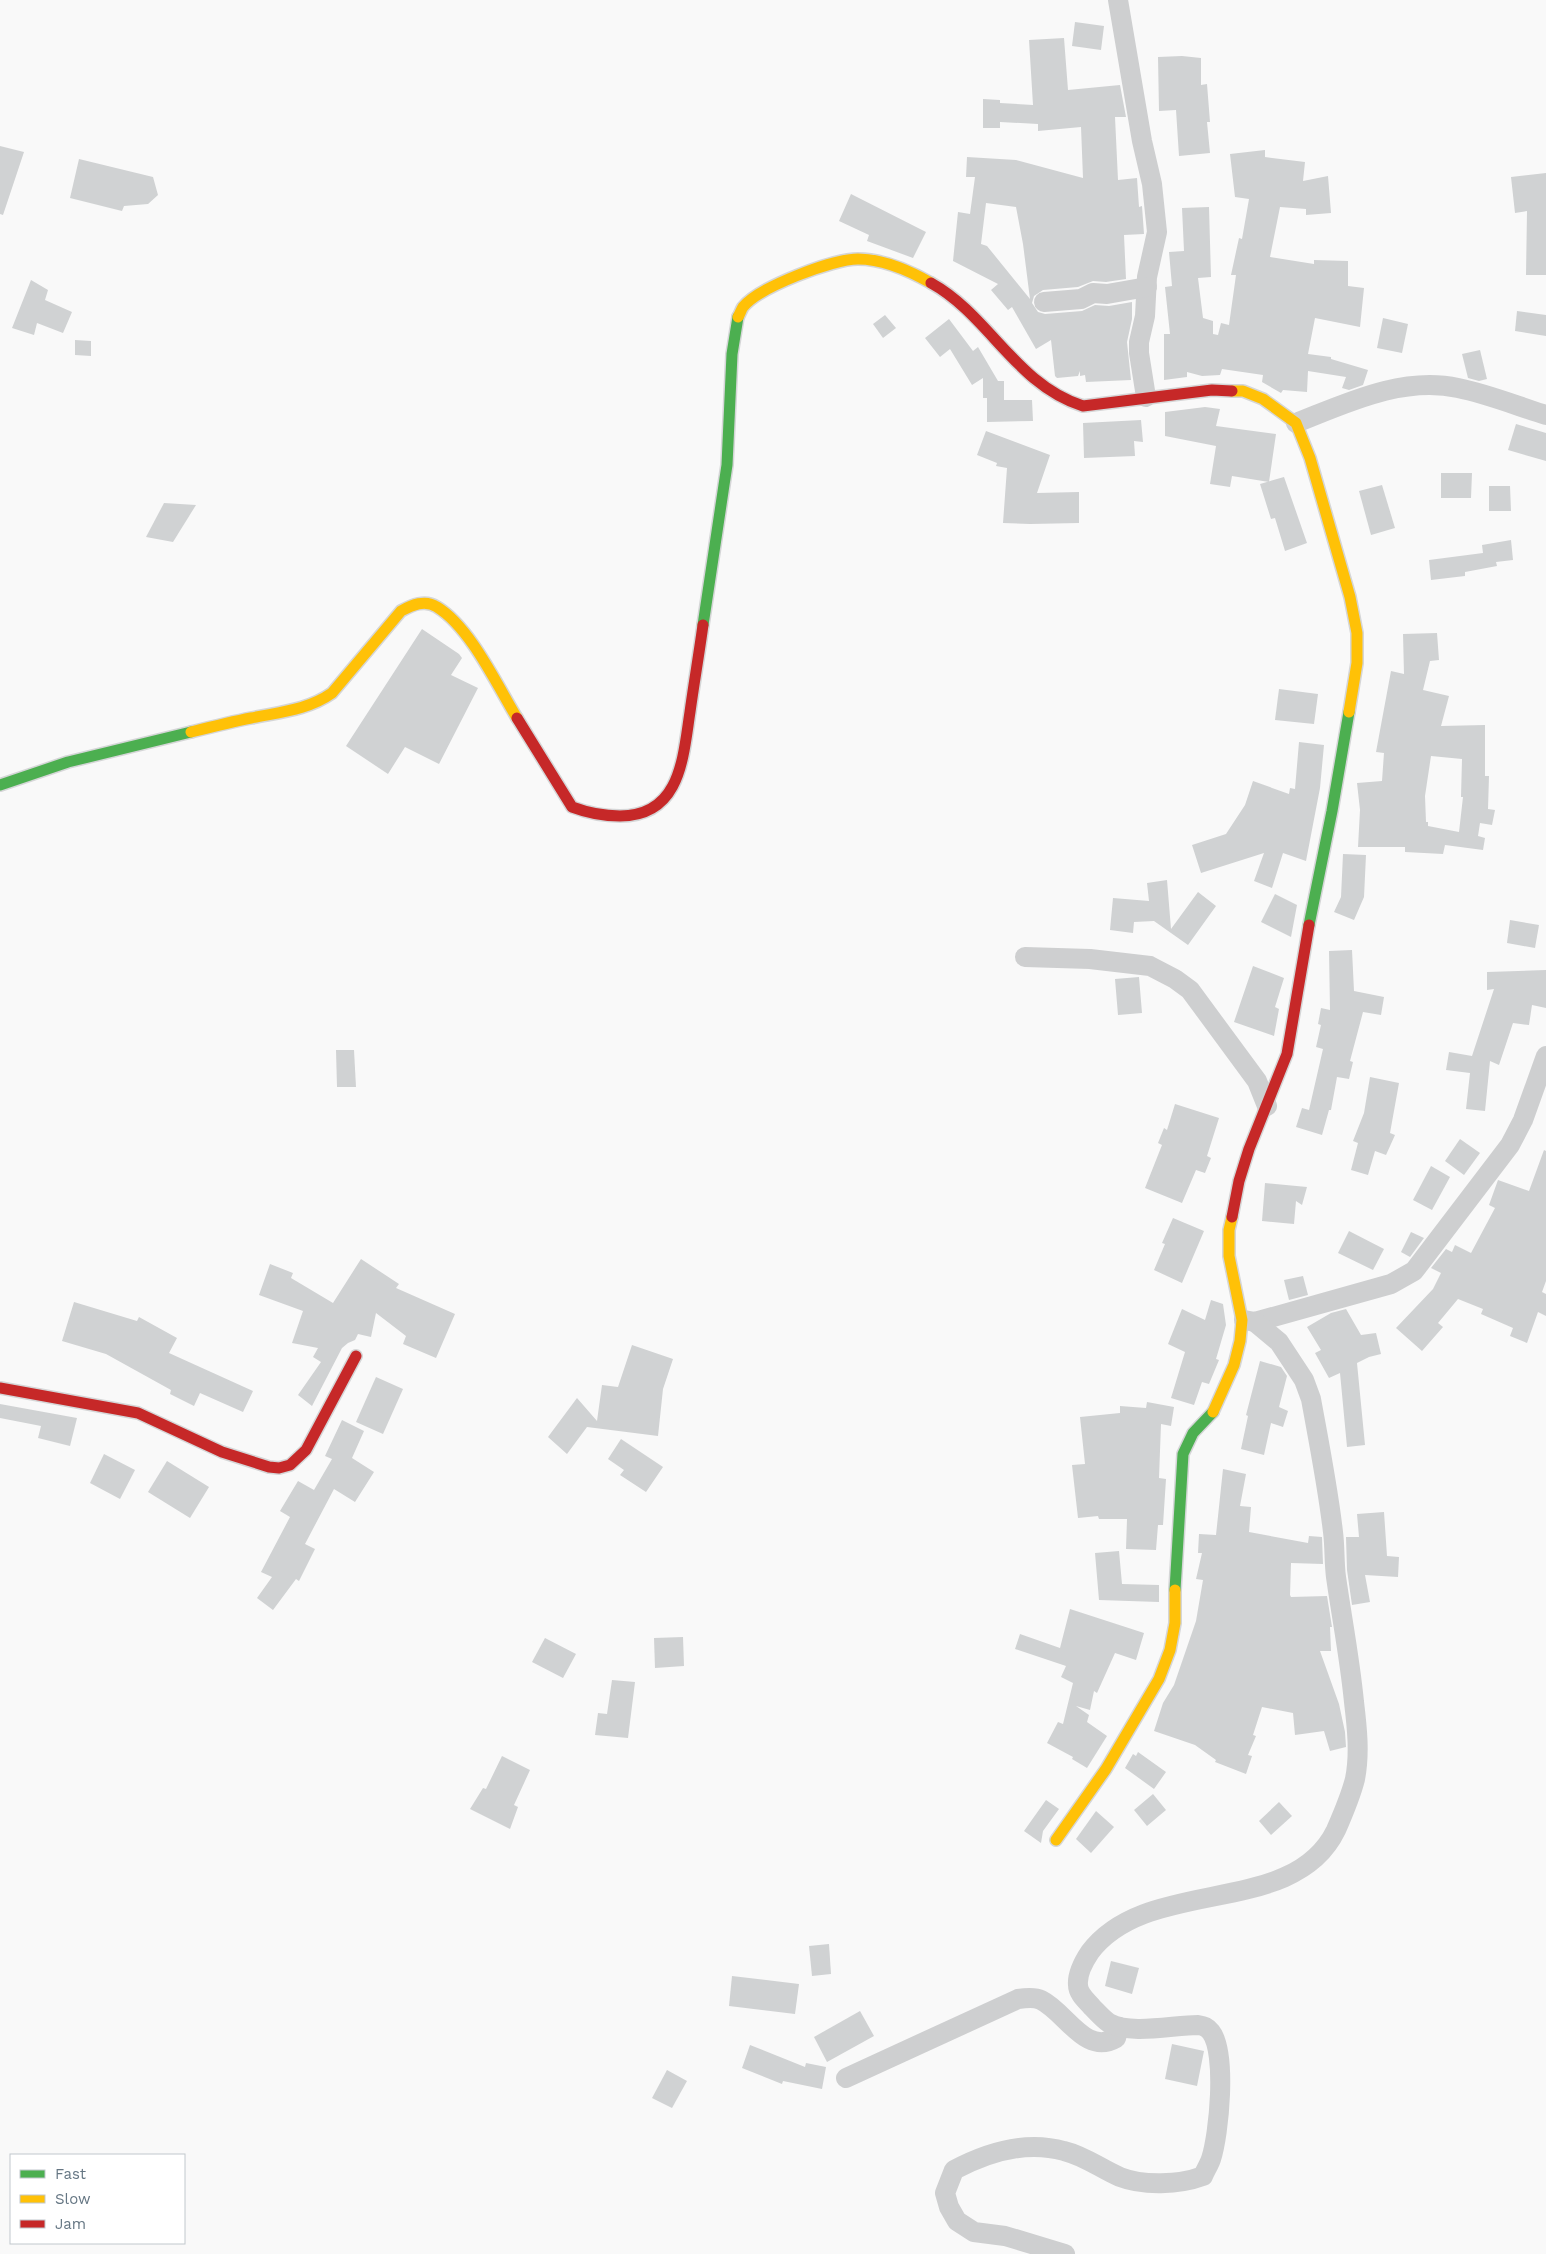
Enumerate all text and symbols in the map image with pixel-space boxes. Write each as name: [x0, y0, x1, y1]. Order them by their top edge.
legend: [10, 2154, 185, 2244]
text: Fast: [55, 2165, 87, 2183]
text: Slow: [55, 2190, 91, 2208]
text: Jam: [55, 2215, 86, 2233]

